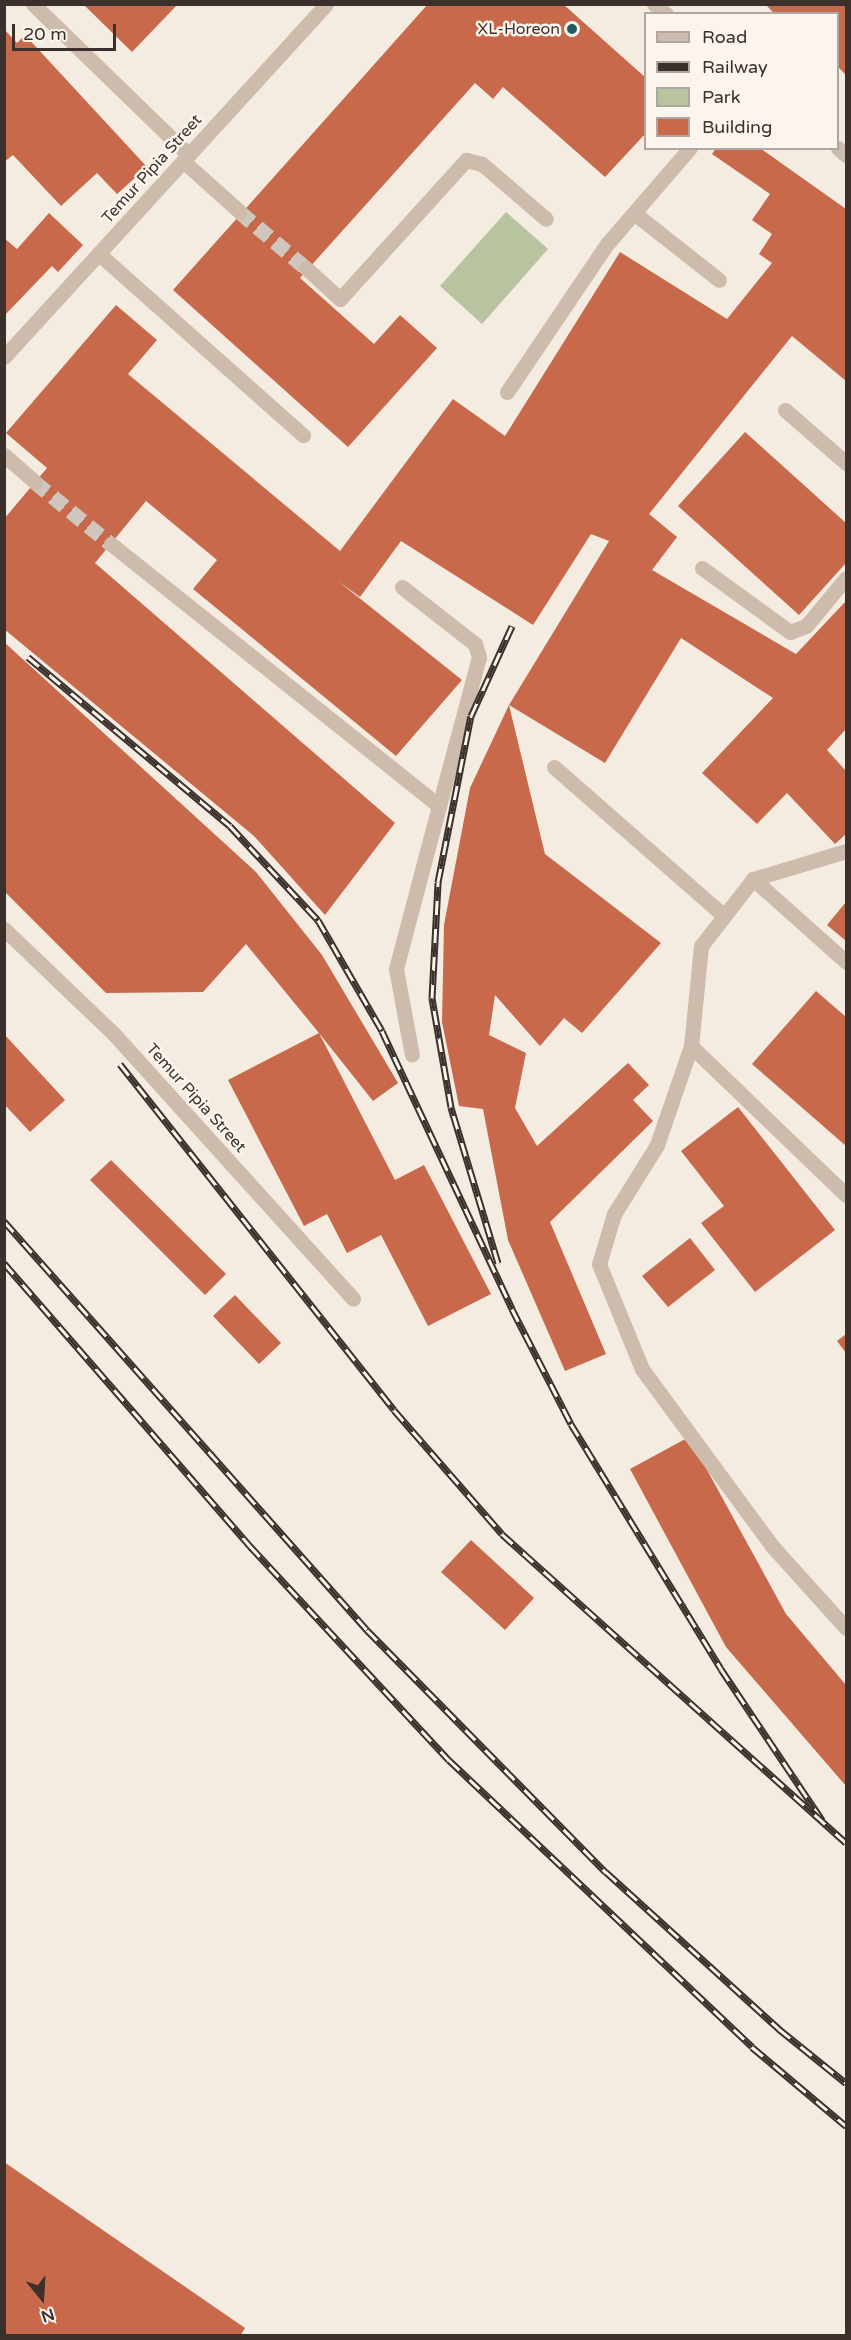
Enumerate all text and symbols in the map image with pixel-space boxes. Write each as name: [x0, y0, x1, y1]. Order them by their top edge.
scale bar: [15, 12, 118, 50]
legend: [644, 12, 839, 150]
place label: XL-Horeon: [478, 19, 560, 39]
marker: XL-Horeon: [565, 22, 579, 36]
text: 20 m: [23, 23, 67, 45]
text: Road: [702, 26, 747, 48]
text: Railway: [702, 56, 768, 78]
text: Park: [702, 86, 740, 108]
street label: Temur Pipia Street: [98, 111, 206, 227]
text: Building: [702, 116, 772, 138]
street label: Temur Pipia Street: [142, 1040, 250, 1156]
north arrow: [12, 2268, 72, 2328]
text: N: [38, 2304, 57, 2327]

